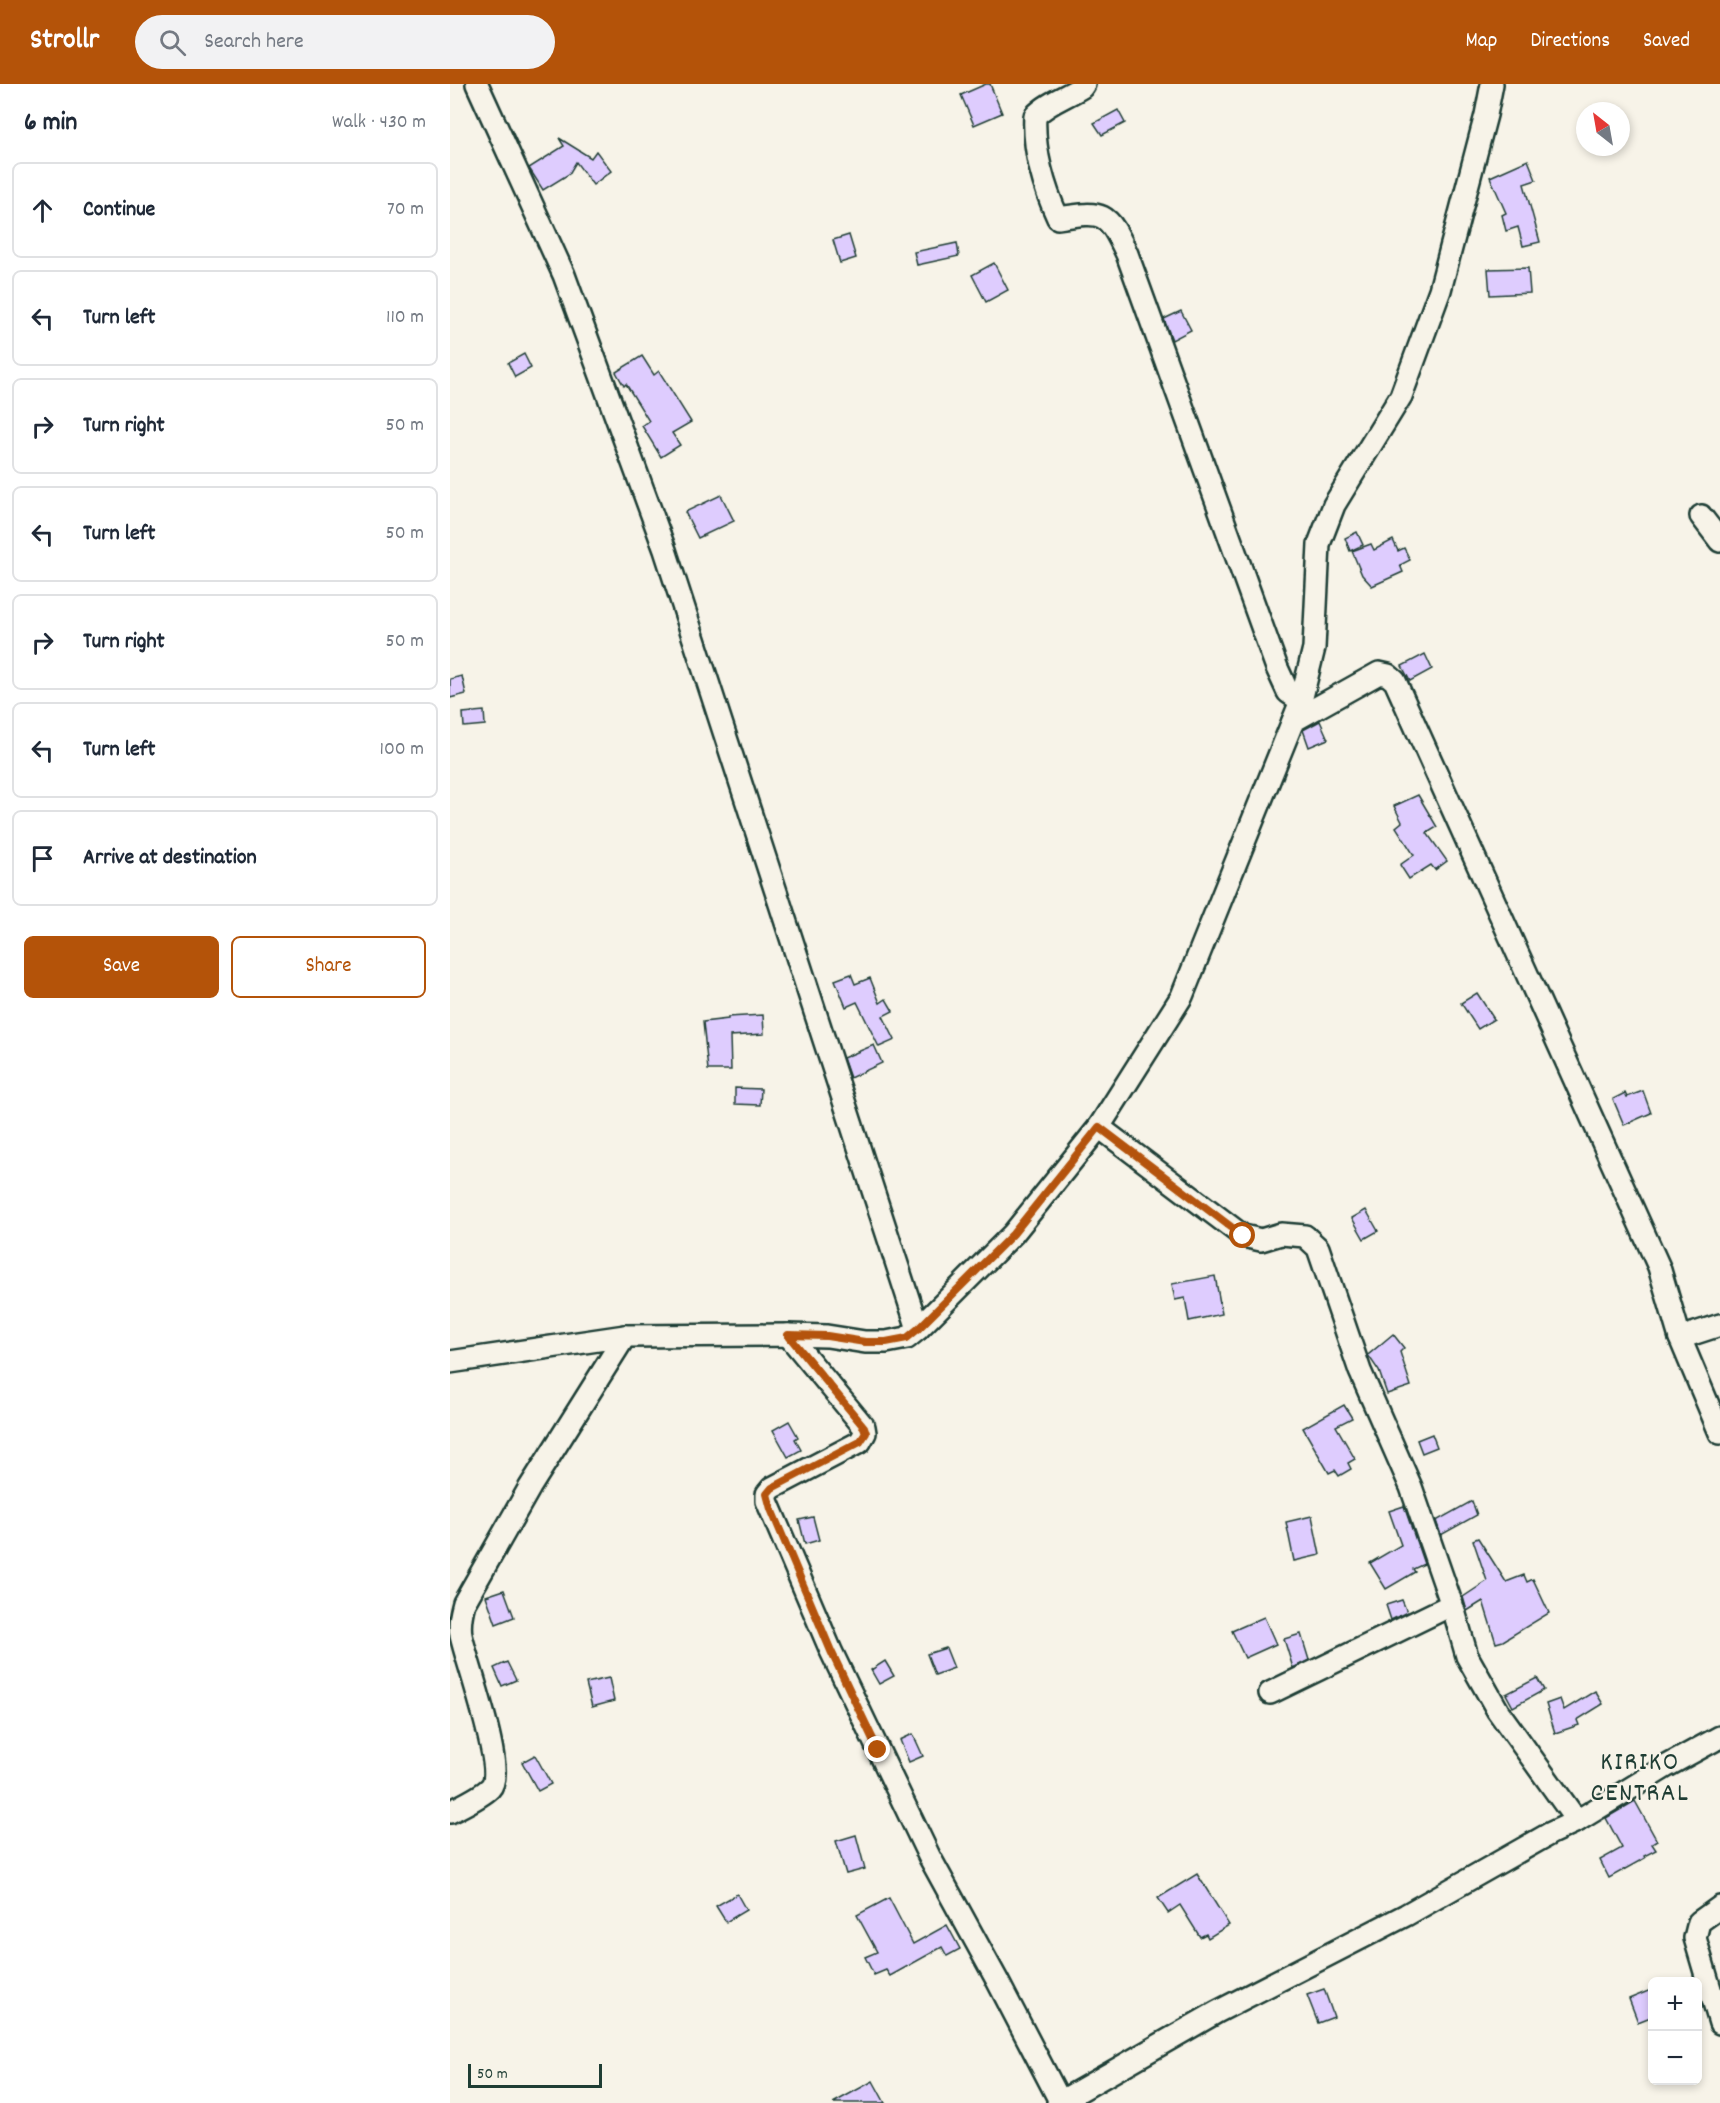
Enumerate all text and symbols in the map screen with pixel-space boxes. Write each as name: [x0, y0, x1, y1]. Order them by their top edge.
search box: [135, 15, 555, 69]
text: Strollr: [30, 22, 99, 62]
icon: search: [156, 26, 189, 59]
text: Search here: [204, 27, 304, 58]
text: Map: [1466, 27, 1497, 57]
text: Directions: [1530, 27, 1610, 57]
text: Saved: [1643, 27, 1690, 57]
north arrow: [1576, 102, 1630, 156]
text: 6 min: [24, 105, 77, 142]
text: Walk · 430 m: [332, 109, 426, 137]
icon: ahead: [26, 194, 59, 227]
text: Continue: [83, 195, 155, 226]
text: 70 m: [387, 196, 424, 224]
icon: left: [26, 302, 59, 335]
text: Turn left: [83, 303, 155, 334]
text: 110 m: [386, 304, 424, 332]
icon: right: [26, 410, 59, 443]
text: Turn right: [83, 411, 165, 442]
text: 50 m: [386, 412, 424, 440]
icon: left: [26, 518, 59, 551]
text: Turn left: [83, 519, 155, 550]
text: 50 m: [386, 520, 424, 548]
icon: right: [26, 626, 59, 659]
text: Turn right: [83, 627, 165, 658]
text: 50 m: [386, 628, 424, 656]
icon: left: [26, 734, 59, 767]
text: Turn left: [83, 735, 155, 766]
text: 100 m: [380, 736, 424, 764]
icon: arrive: [26, 842, 59, 875]
text: Arrive at destination: [83, 843, 257, 874]
button: Save: [24, 936, 219, 998]
button: Share: [231, 936, 426, 998]
route start: [1229, 1222, 1255, 1248]
route end: [864, 1736, 890, 1762]
district label: KIRIKO CENTRAL: [1590, 1744, 1690, 1814]
map controls: [1648, 1977, 1702, 2085]
button: +: [1648, 1977, 1702, 2031]
button: −: [1648, 2031, 1702, 2085]
scale bar: [468, 2061, 602, 2088]
text: 50 m: [477, 2063, 508, 2086]

